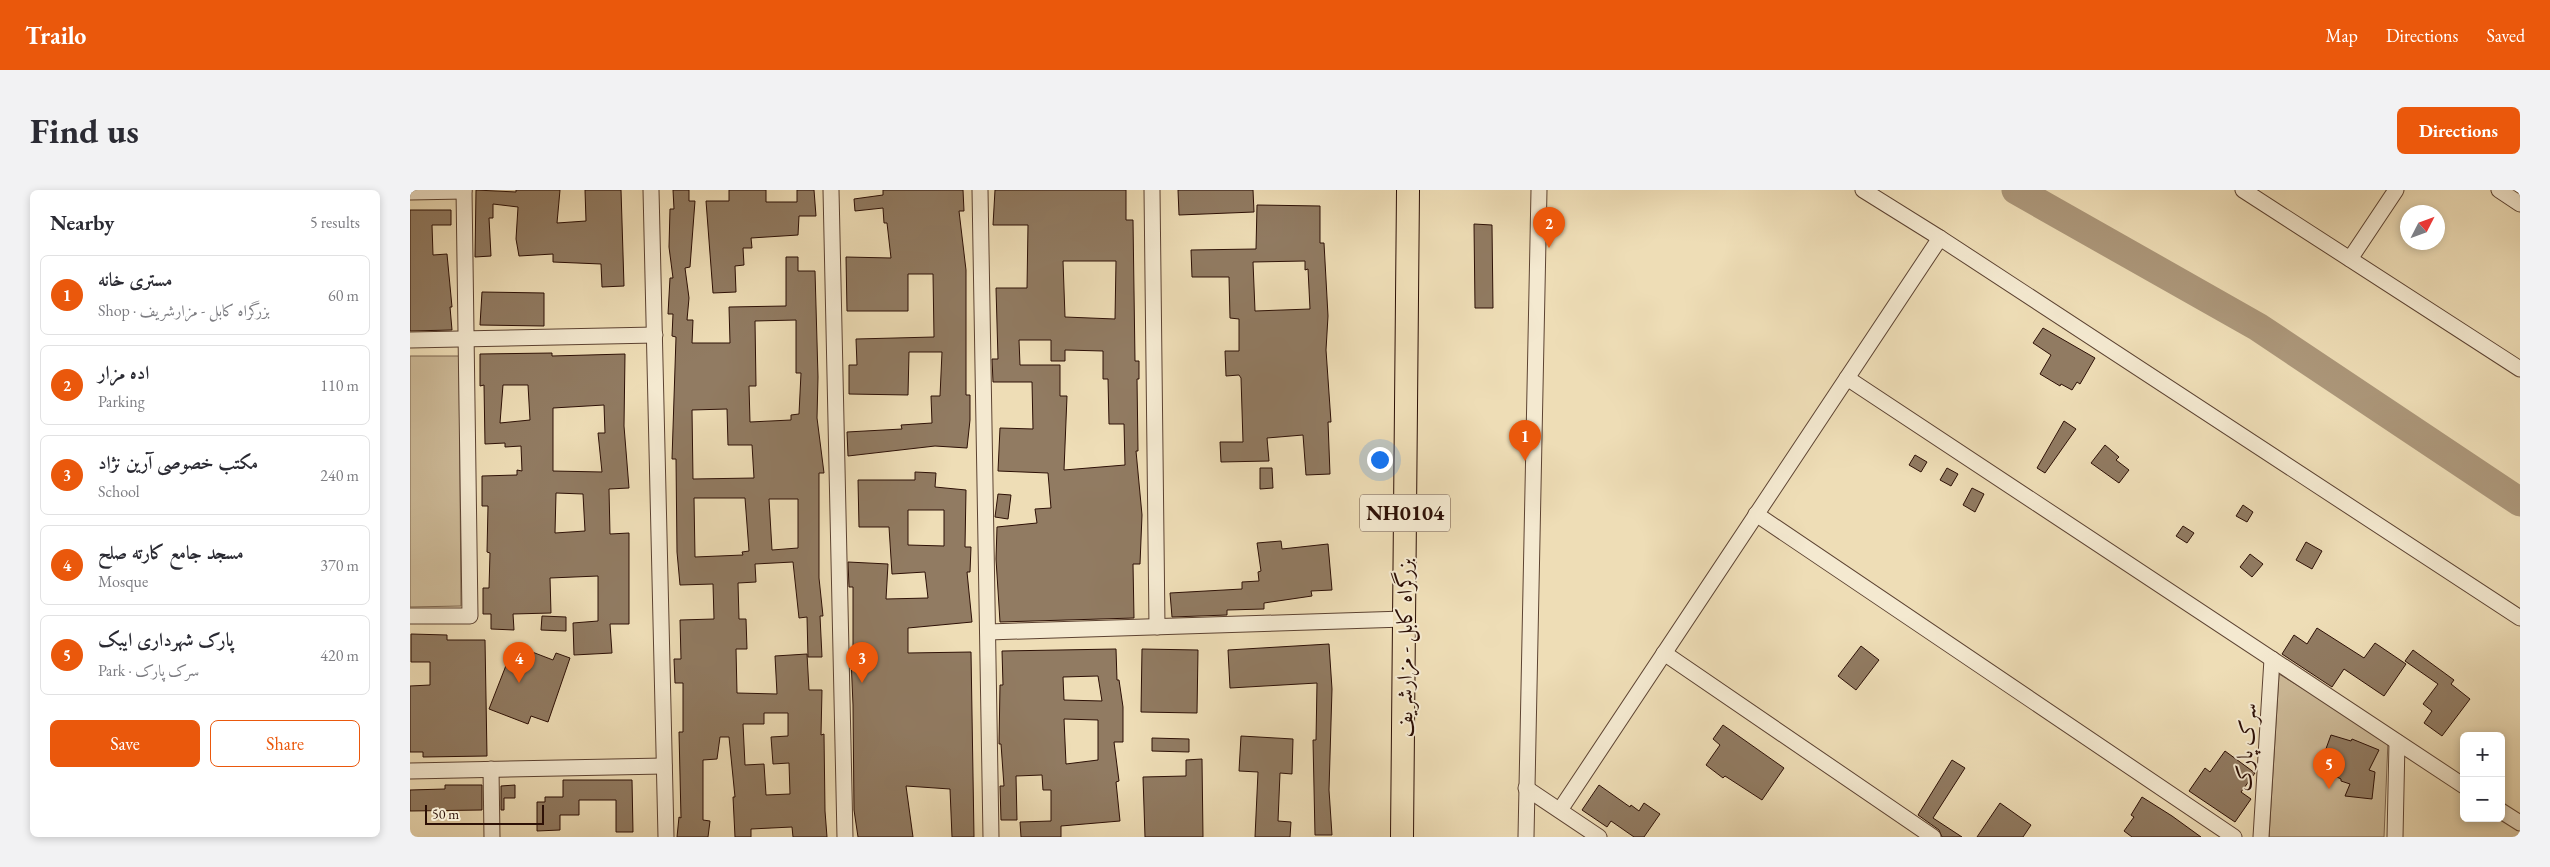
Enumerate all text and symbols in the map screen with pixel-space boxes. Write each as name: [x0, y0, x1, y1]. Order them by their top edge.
text: Trailo: [25, 20, 86, 51]
text: Map: [2326, 24, 2358, 47]
text: Directions: [2386, 24, 2458, 47]
text: Saved: [2486, 24, 2525, 47]
button: Directions: [2397, 107, 2520, 154]
text: Find us: [30, 108, 139, 153]
north arrow: [2400, 205, 2445, 250]
pin: 2: [1533, 207, 1565, 248]
text: Nearby: [50, 209, 114, 236]
text: 5 results: [310, 212, 360, 233]
text: مستری خانه: [98, 267, 172, 292]
text: 1: [63, 285, 71, 306]
text: 60 m: [328, 285, 359, 306]
text: Shop · بزرگراه کابل - مزارشریف: [98, 300, 270, 321]
text: اده مزار: [98, 360, 149, 385]
text: 2: [63, 375, 71, 396]
text: 110 m: [320, 375, 359, 396]
text: Parking: [98, 391, 145, 412]
pin: 1: [1509, 420, 1541, 461]
your location: [1367, 447, 1393, 473]
text: مکتب خصوصی آرین نژاد: [98, 450, 258, 475]
text: 3: [63, 465, 71, 486]
text: 240 m: [320, 465, 359, 486]
text: School: [98, 481, 140, 502]
road number: NH0104: [1360, 494, 1450, 532]
text: مسجد جامع کارته صلح: [98, 540, 244, 565]
text: 4: [63, 555, 71, 576]
text: 370 m: [320, 555, 359, 576]
street label: بزرگراه کابل - مزارشریف: [1390, 558, 1420, 738]
text: Mosque: [98, 571, 148, 592]
text: پارک شهرداری ایبک: [98, 627, 234, 652]
pin: 4: [503, 642, 535, 683]
pin: 3: [846, 642, 878, 683]
text: 5: [63, 645, 71, 666]
text: 420 m: [320, 645, 359, 666]
text: Park · سرک پارک: [98, 660, 199, 681]
street label: سرک پارک: [2228, 702, 2265, 792]
button: Save: [50, 720, 200, 767]
button: Share: [210, 720, 360, 767]
map controls: [2460, 732, 2505, 822]
button: +: [2460, 732, 2505, 777]
pin: 5: [2313, 748, 2345, 789]
button: −: [2460, 777, 2505, 822]
scale bar: [425, 802, 544, 825]
text: 50 m: [432, 805, 459, 823]

